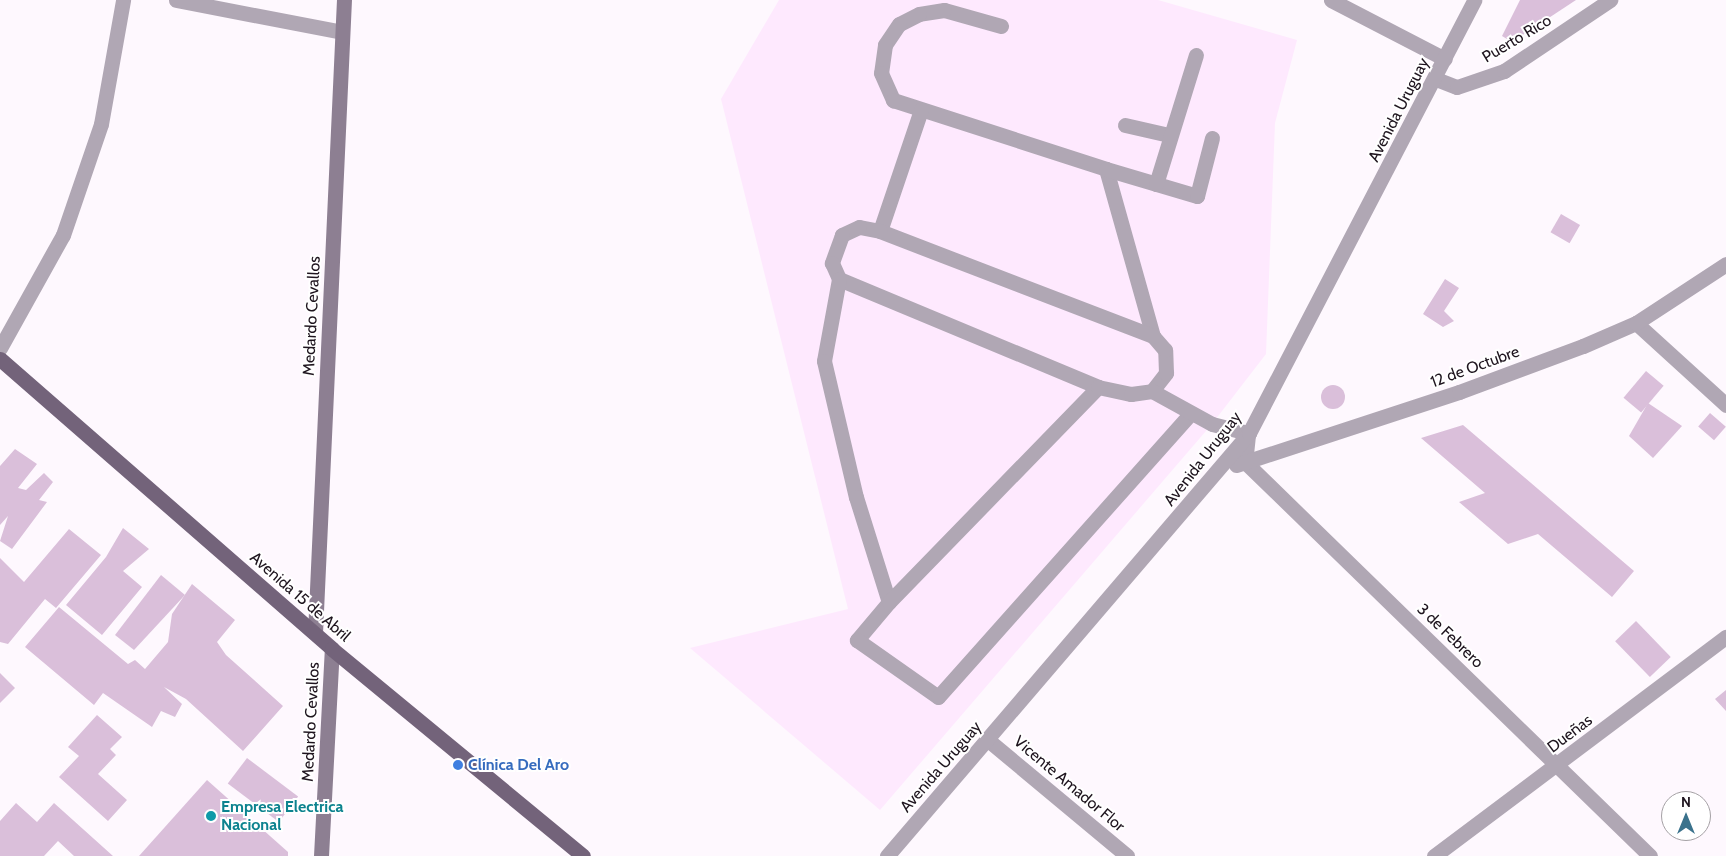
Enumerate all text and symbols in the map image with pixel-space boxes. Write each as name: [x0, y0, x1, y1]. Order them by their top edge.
street label: Puerto Rico: [1479, 11, 1555, 67]
street label: Avenida Uruguay: [1365, 55, 1433, 165]
street label: Medardo Cevallos: [299, 256, 325, 376]
street label: 12 de Octubre: [1428, 342, 1522, 392]
street label: Avenida Uruguay: [1160, 408, 1246, 510]
street label: Avenida 15 de Abril: [246, 548, 354, 646]
street label: 3 de Febrero: [1413, 600, 1487, 672]
street label: Medardo Cevallos: [298, 662, 324, 782]
street label: Dueñas: [1544, 711, 1596, 757]
street label: Avenida Uruguay: [896, 718, 986, 816]
street label: Vicente Amador Flor: [1010, 732, 1128, 836]
place label: Clínica Del Aro: [468, 755, 569, 775]
marker: Clínica Del Aro: [452, 759, 464, 771]
north arrow: [1661, 791, 1711, 841]
text: N: [1681, 793, 1691, 811]
place label: Empresa Electrica Nacional: [221, 797, 343, 835]
marker: Empresa Electrica Nacional: [205, 810, 217, 822]

